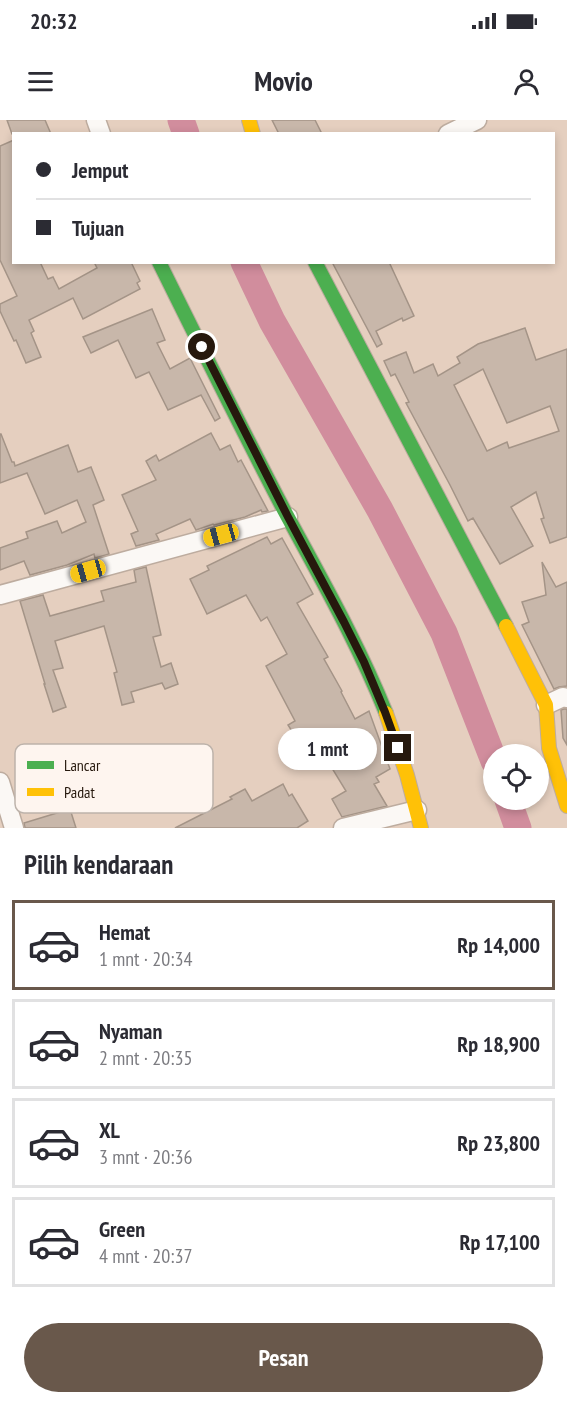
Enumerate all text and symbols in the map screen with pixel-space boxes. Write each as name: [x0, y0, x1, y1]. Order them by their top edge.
text: 20:32: [30, 7, 78, 35]
text: Movio: [254, 64, 313, 98]
icon: menu: [24, 65, 57, 98]
icon: person: [510, 65, 543, 98]
text: Jemput: [72, 156, 128, 184]
text: Tujuan: [72, 214, 124, 242]
route start: [188, 333, 215, 360]
car: [201, 522, 241, 548]
car: [68, 557, 108, 585]
callout: 1 mnt: [278, 727, 377, 769]
route end: [384, 734, 411, 761]
text: 1 mnt: [307, 736, 348, 762]
legend: [15, 744, 213, 813]
map controls: [483, 744, 549, 810]
button: locate: [483, 744, 549, 810]
text: Lancar: [64, 755, 101, 775]
text: Padat: [64, 782, 96, 802]
text: Pilih kendaraan: [24, 847, 173, 881]
icon: car: [27, 918, 81, 972]
text: Hemat: [99, 918, 150, 946]
text: Rp 14,000: [457, 931, 540, 959]
text: 1 mnt · 20:34: [99, 946, 192, 972]
icon: car: [27, 1017, 81, 1071]
text: Nyaman: [99, 1017, 162, 1045]
text: Rp 18,900: [457, 1030, 540, 1058]
text: 2 mnt · 20:35: [99, 1045, 192, 1071]
icon: car: [27, 1116, 81, 1170]
text: XL: [99, 1116, 120, 1144]
text: Rp 23,800: [457, 1129, 540, 1157]
text: 3 mnt · 20:36: [99, 1144, 192, 1170]
icon: car: [27, 1215, 81, 1269]
text: Green: [99, 1215, 145, 1243]
text: Rp 17,100: [459, 1228, 540, 1256]
text: 4 mnt · 20:37: [99, 1243, 192, 1269]
button: Pesan: [24, 1323, 543, 1392]

